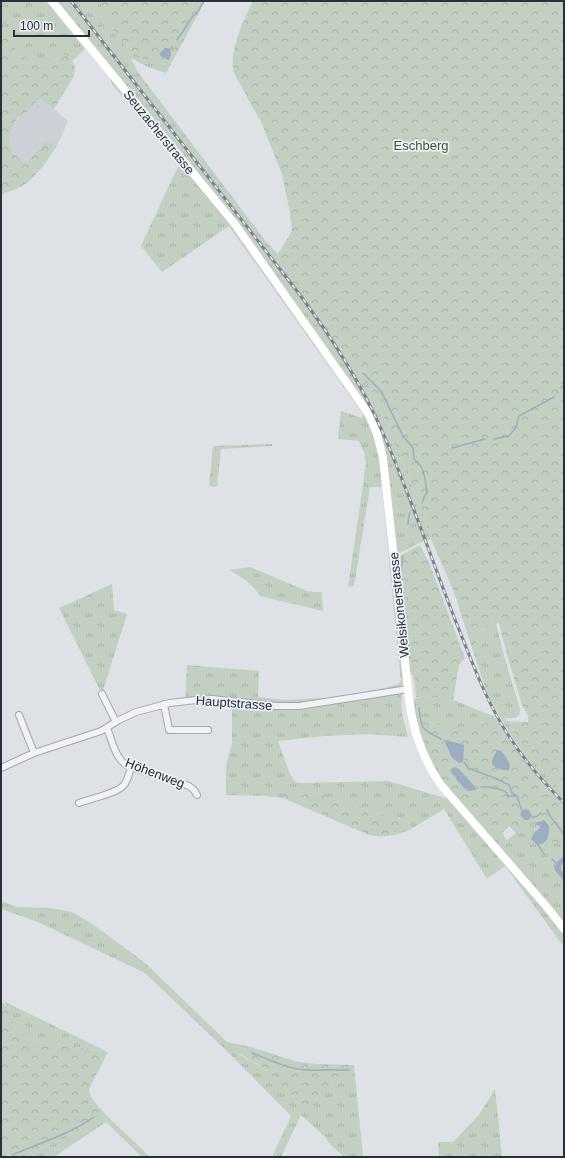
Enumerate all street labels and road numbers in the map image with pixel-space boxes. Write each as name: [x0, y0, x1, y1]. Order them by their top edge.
street label: Seuzacherstrasse: [120, 87, 198, 177]
street label: Welsikonerstrasse: [386, 552, 412, 658]
street label: Hauptstrasse: [195, 693, 273, 713]
street label: Höhenweg: [123, 755, 187, 791]

